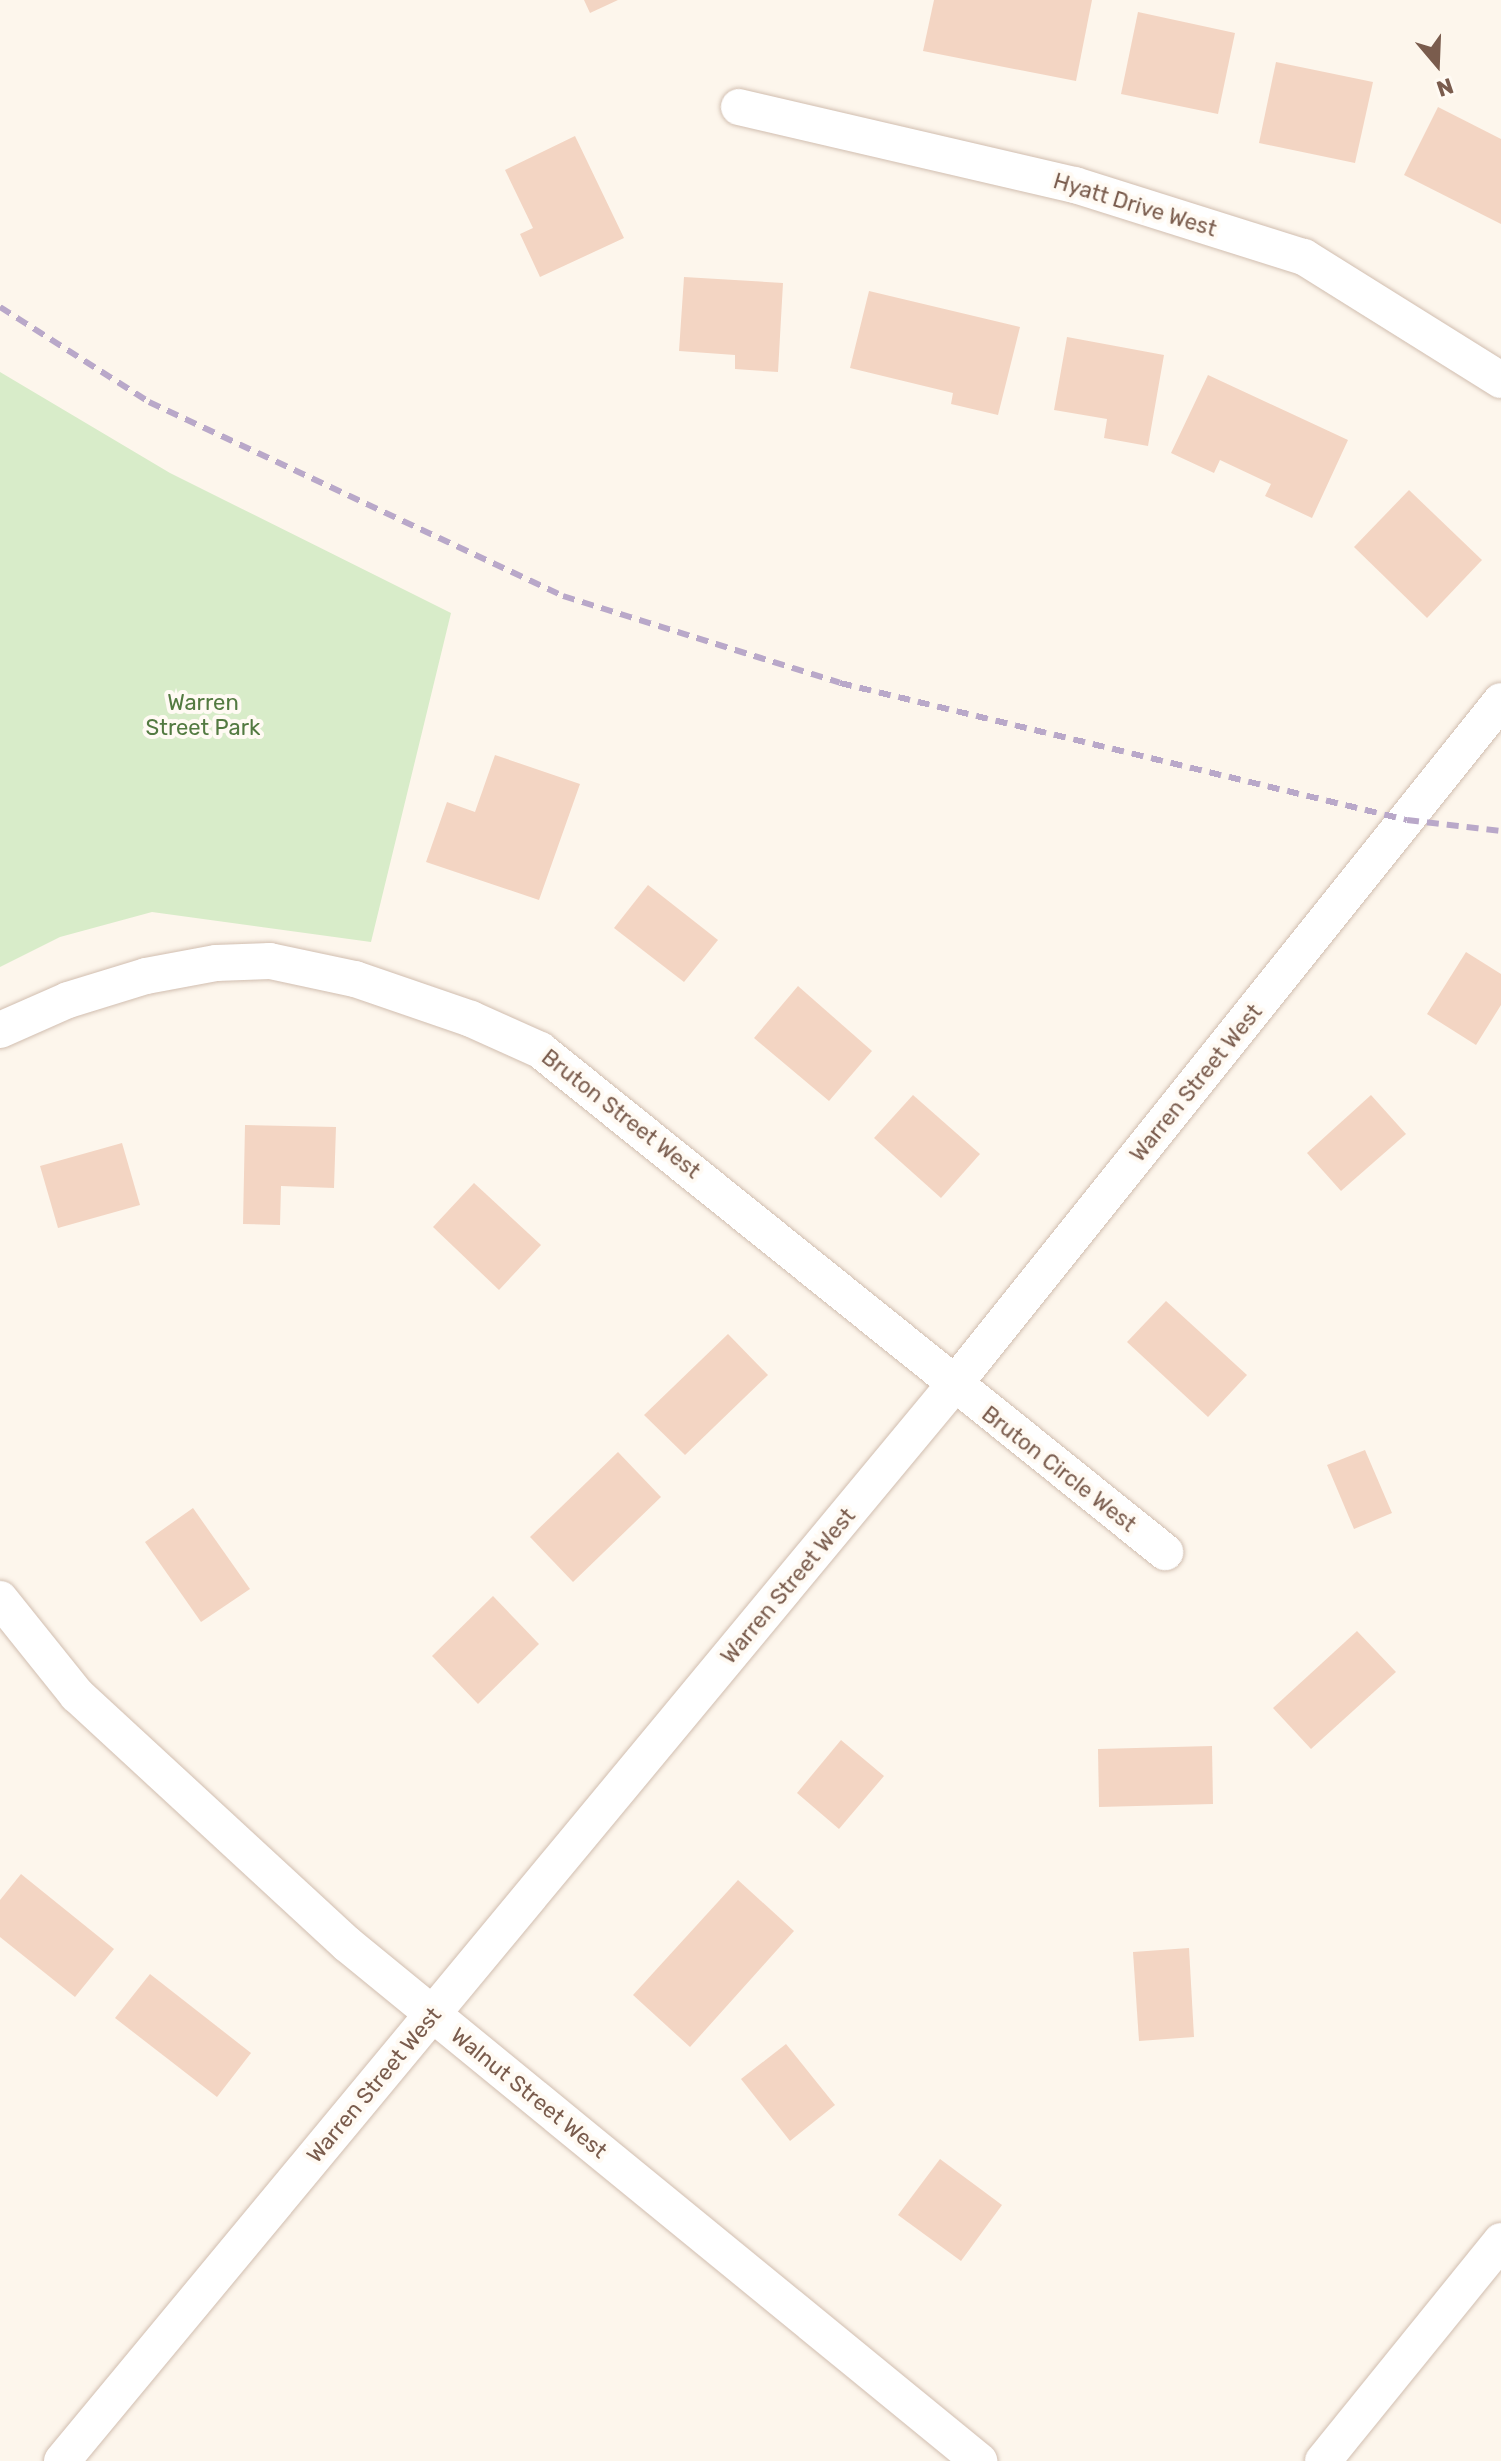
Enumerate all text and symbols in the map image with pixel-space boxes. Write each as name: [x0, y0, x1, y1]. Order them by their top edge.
north arrow: [1397, 24, 1477, 104]
text: N: [1433, 72, 1457, 103]
street label: Hyatt Drive West: [1050, 168, 1220, 242]
park label: Warren Street Park: [146, 689, 260, 740]
street label: Warren Street West: [1124, 999, 1268, 1167]
street label: Bruton Street West: [536, 1044, 706, 1184]
street label: Bruton Circle West: [976, 1400, 1142, 1538]
street label: Warren Street West: [715, 1503, 861, 1669]
street label: Warren Street West: [301, 2002, 447, 2168]
street label: Walnut Street West: [446, 2022, 612, 2164]

